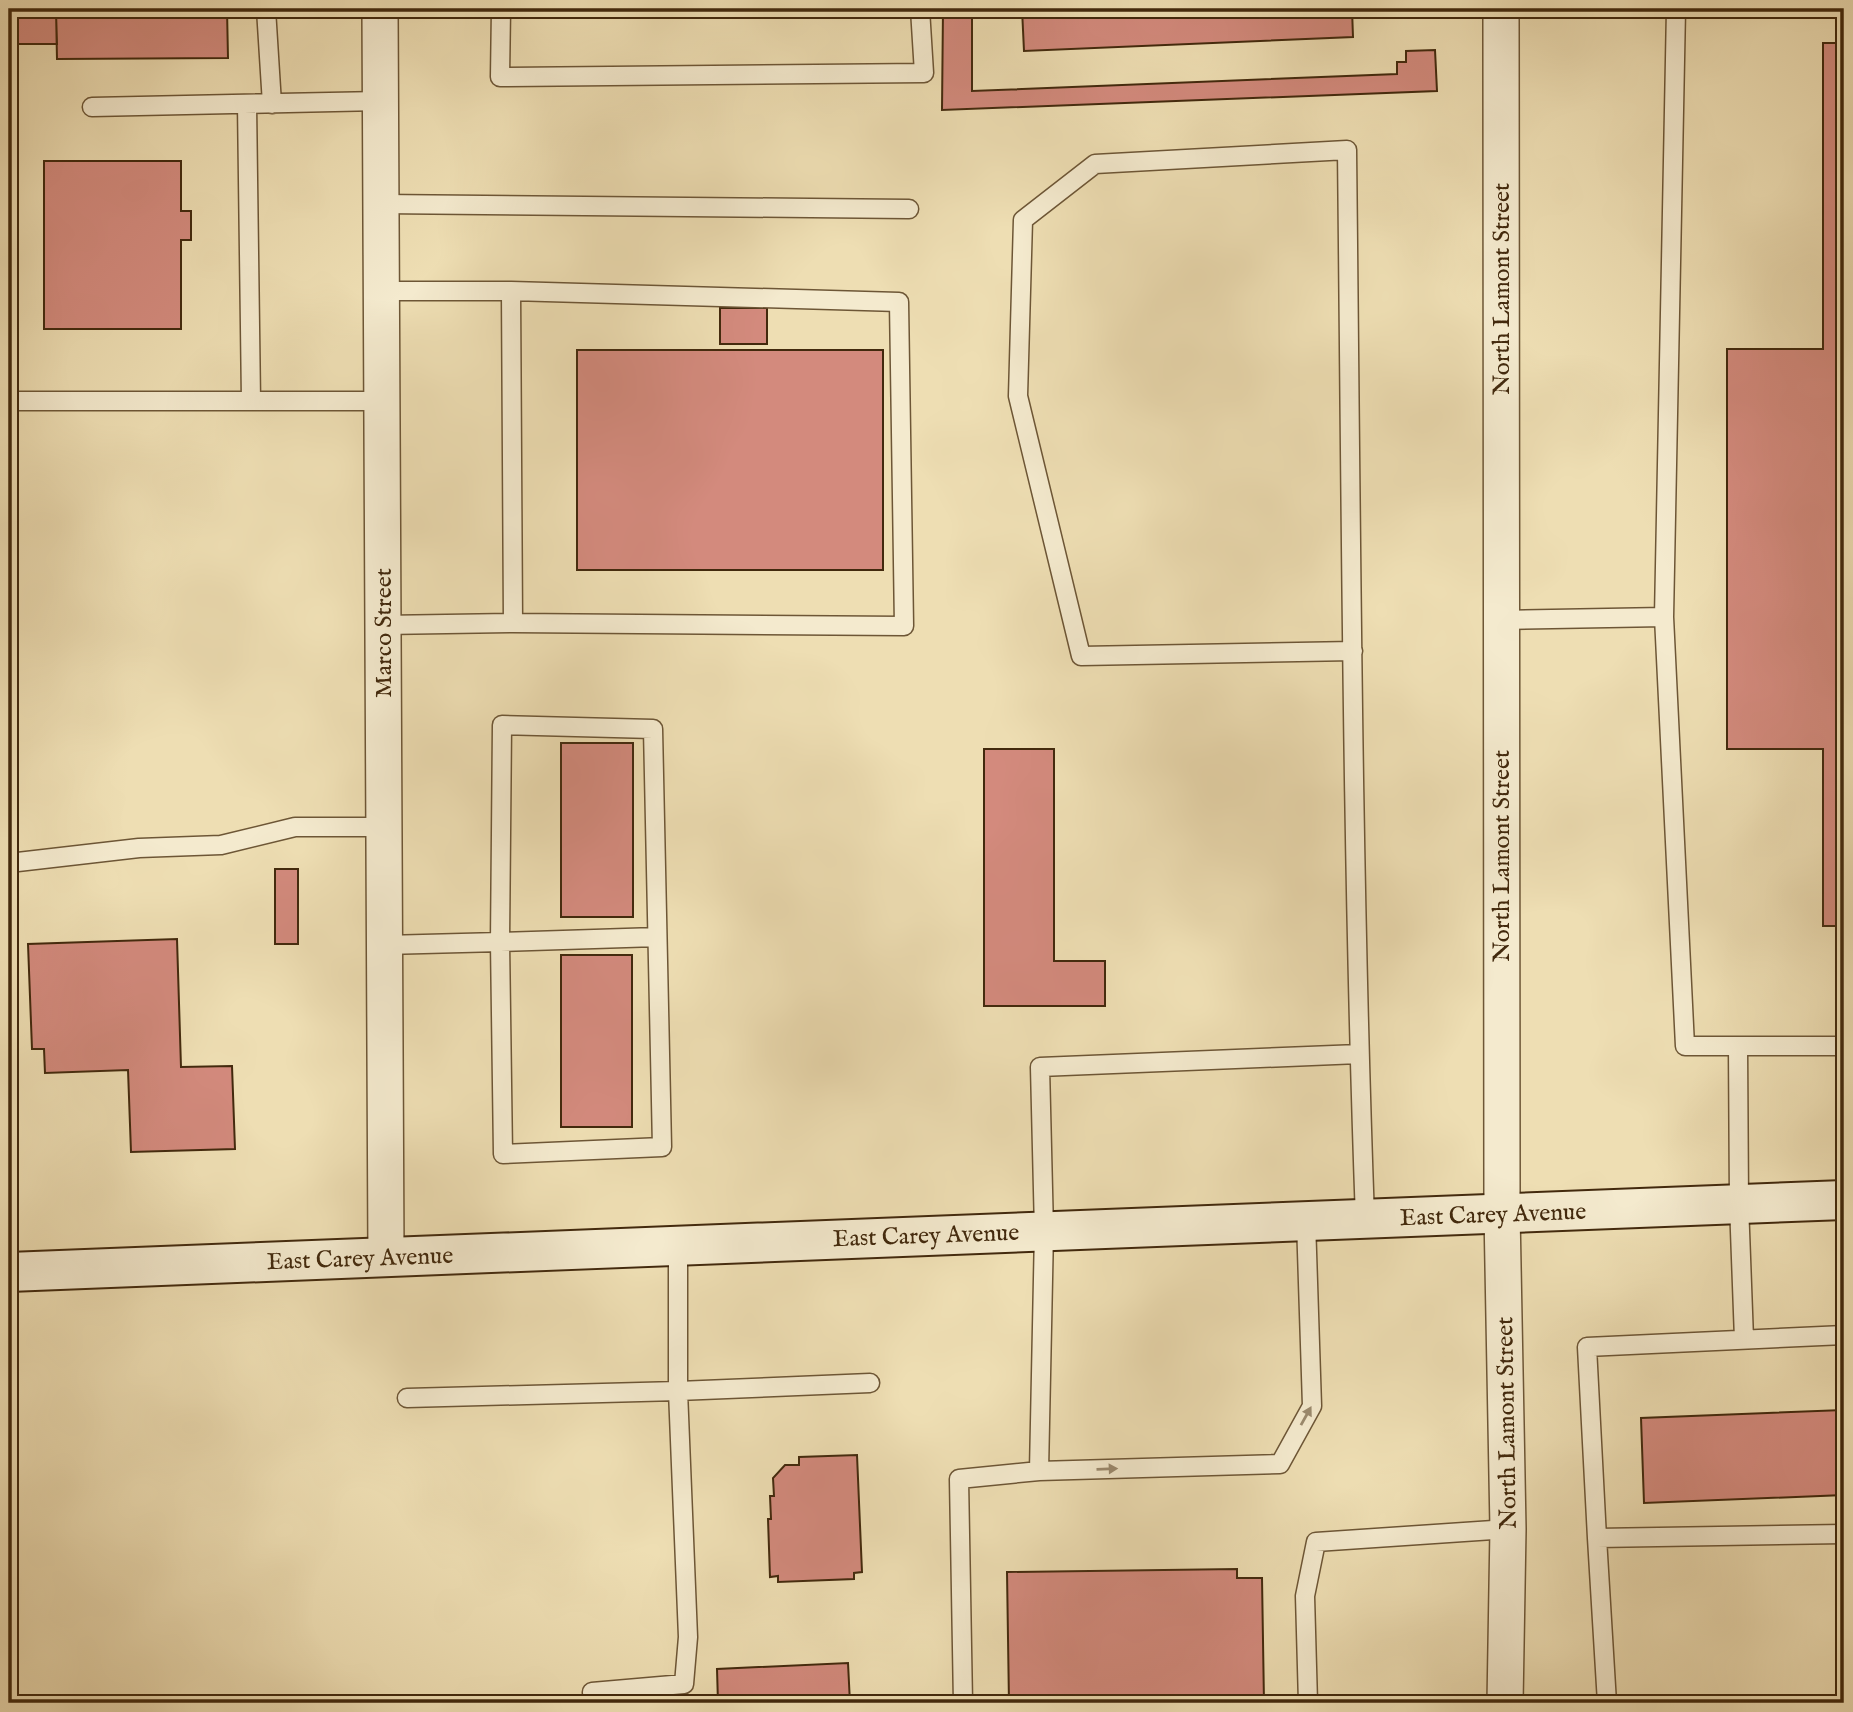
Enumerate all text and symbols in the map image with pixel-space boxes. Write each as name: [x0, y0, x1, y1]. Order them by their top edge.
street label: North Lamont Street: [1487, 183, 1518, 395]
street label: Marco Street: [369, 568, 400, 698]
street label: North Lamont Street: [1487, 750, 1518, 962]
street label: East Carey Avenue: [1399, 1197, 1587, 1234]
street label: East Carey Avenue: [832, 1218, 1020, 1255]
street label: East Carey Avenue: [266, 1241, 454, 1278]
street label: North Lamont Street: [1490, 1316, 1525, 1530]
one-way arrow: [1300, 1406, 1312, 1426]
one-way arrow: [1096, 1463, 1118, 1475]

